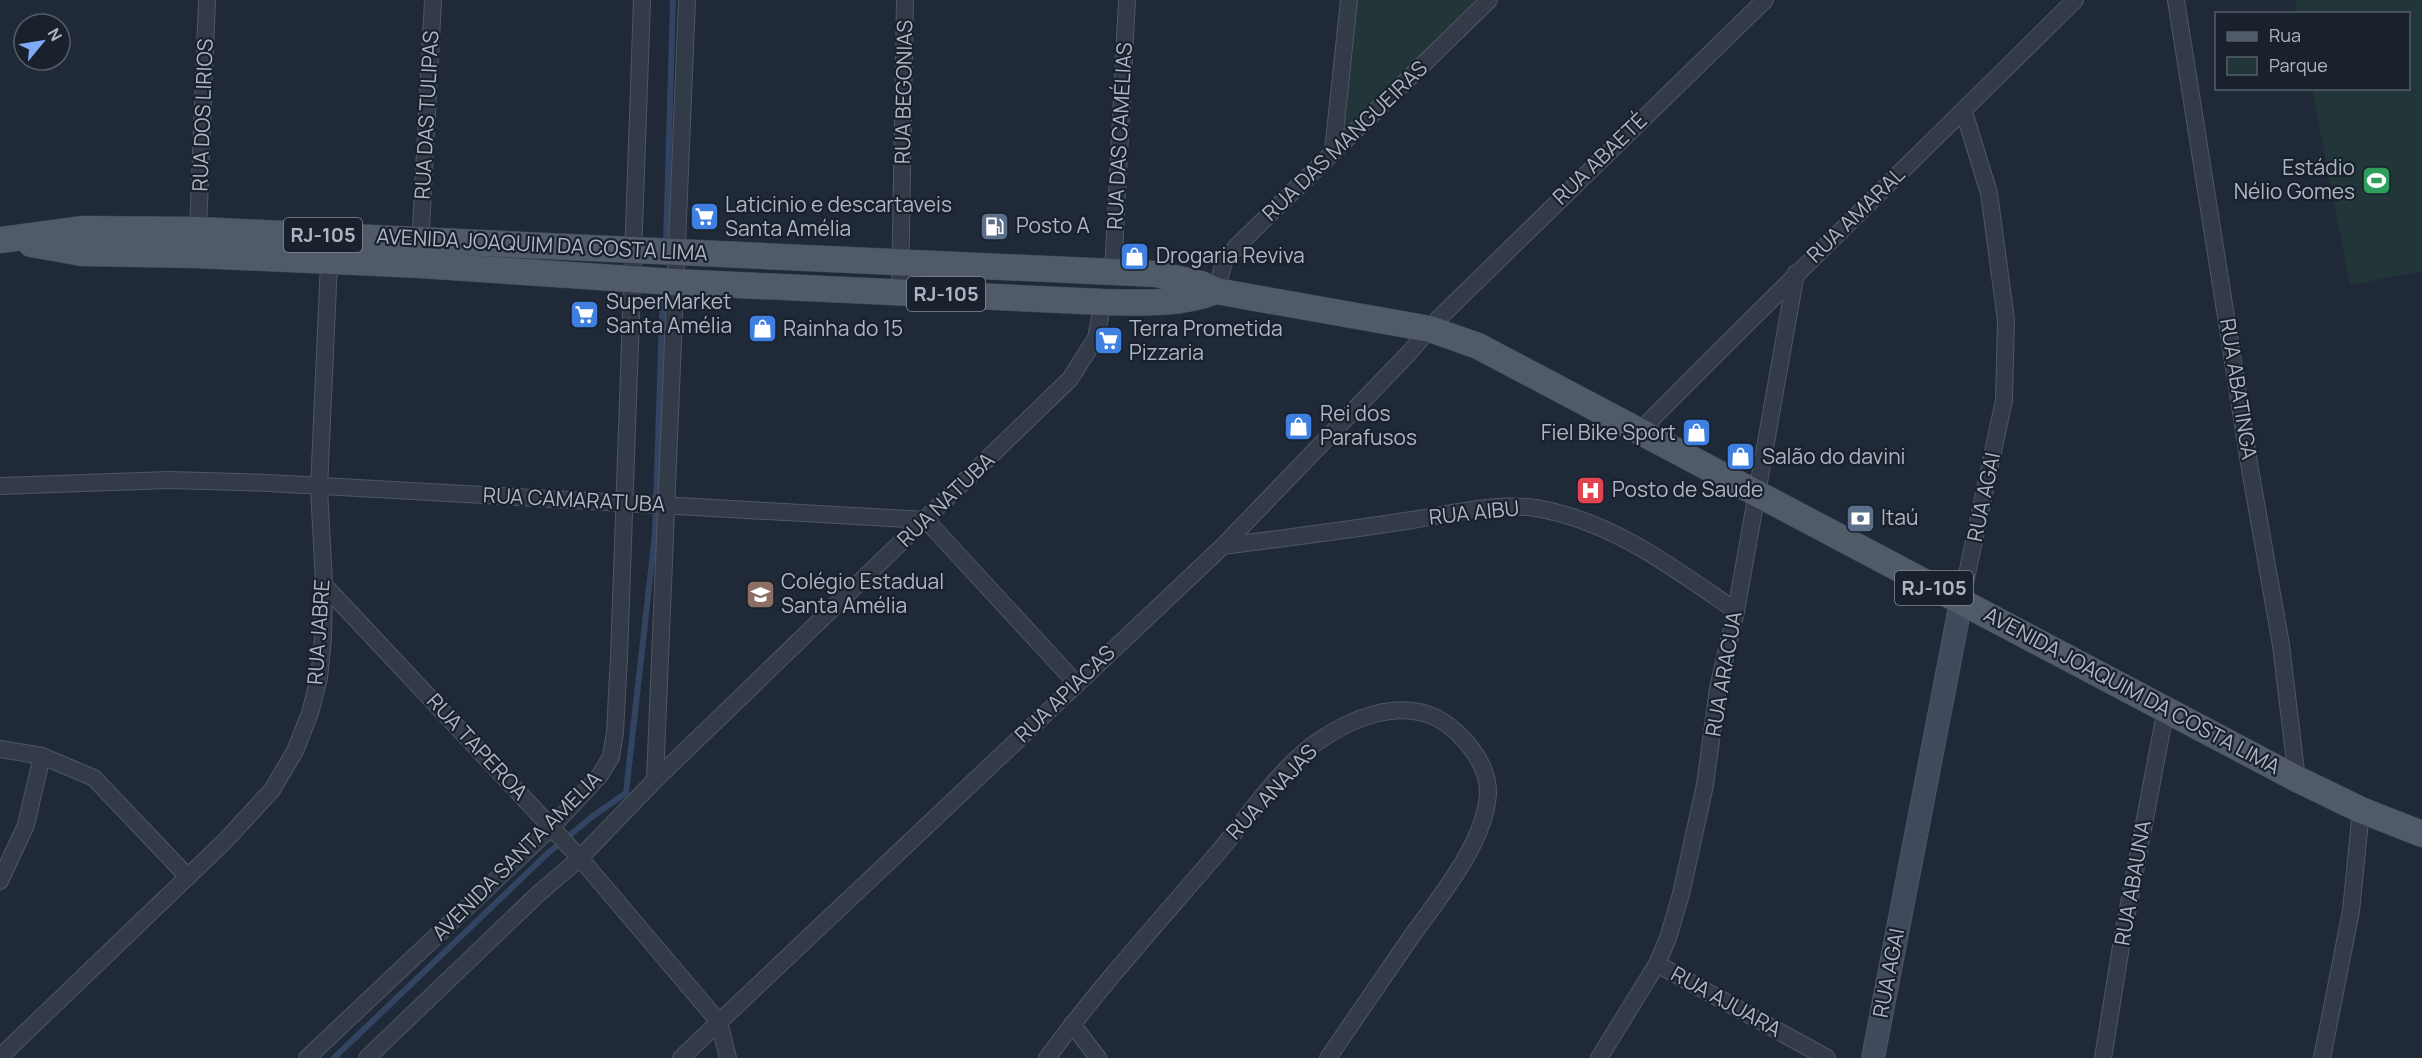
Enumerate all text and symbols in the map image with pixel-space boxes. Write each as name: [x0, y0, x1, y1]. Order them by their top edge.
north arrow: [12, 12, 72, 72]
legend: [2215, 12, 2410, 90]
street label: RUA BEGONIAS: [888, 20, 918, 164]
text: Rua: [2269, 23, 2301, 47]
text: N: [43, 24, 67, 45]
street label: RUA DAS TULIPAS: [408, 30, 444, 200]
street label: RUA DOS LIRIOS: [185, 38, 219, 192]
street label: RUA DAS CAMÉLIAS: [1100, 42, 1138, 230]
text: Parque: [2269, 53, 2328, 77]
street label: RUA DAS MANGUEIRAS: [1256, 54, 1433, 227]
street label: RUA ABAETÉ: [1546, 106, 1652, 210]
place label: Estádio Nélio Gomes: [2234, 153, 2355, 205]
street label: RUA AMARAL: [1800, 160, 1911, 268]
sports icon: Estádio Nélio Gomes: [2360, 164, 2392, 196]
place label: Laticinio e descartaveis Santa Amélia: [725, 190, 952, 242]
supermarket icon: Laticinio e descartaveis Santa Amélia: [688, 201, 720, 233]
fuel station icon: Posto A: [979, 210, 1011, 242]
place label: Posto A: [1016, 211, 1090, 239]
road number: RJ-105: [284, 218, 362, 252]
street label: AVENIDA JOAQUIM DA COSTA LIMA: [376, 221, 708, 267]
shop icon: Drogaria Reviva: [1119, 240, 1151, 272]
place label: Drogaria Reviva: [1156, 241, 1305, 269]
road number: RJ-105: [907, 277, 985, 311]
place label: SuperMarket Santa Amélia: [606, 287, 732, 339]
supermarket icon: SuperMarket Santa Amélia: [569, 298, 601, 330]
shop icon: Rainha do 15: [746, 313, 778, 345]
place label: Rainha do 15: [783, 314, 903, 342]
place label: Terra Prometida Pizzaria: [1129, 314, 1283, 366]
street label: RUA ABATINGA: [2214, 316, 2264, 461]
supermarket icon: Terra Prometida Pizzaria: [1092, 325, 1124, 357]
place label: Rei dos Parafusos: [1320, 399, 1417, 451]
shop icon: Rei dos Parafusos: [1283, 410, 1315, 442]
shop icon: Fiel Bike Sport: [1681, 417, 1713, 449]
place label: Fiel Bike Sport: [1541, 418, 1676, 446]
shop icon: Salão do davini: [1725, 441, 1757, 473]
place label: Salão do davini: [1762, 442, 1906, 470]
street label: RUA NATUBA: [891, 446, 1000, 553]
street label: RUA AGAI: [1960, 450, 2006, 544]
hospital icon: Posto de Saude: [1575, 474, 1607, 506]
place label: Posto de Saude: [1612, 475, 1763, 503]
street label: RUA CAMARATUBA: [482, 480, 666, 518]
street label: RUA AIBU: [1427, 493, 1520, 531]
bank icon: Itaú: [1844, 502, 1876, 534]
place label: Itaú: [1881, 503, 1918, 531]
place label: Colégio Estadual Santa Amélia: [781, 567, 944, 619]
road number: RJ-105: [1895, 571, 1973, 605]
street label: RUA JABRE: [300, 578, 336, 686]
school or university icon: Colégio Estadual Santa Amélia: [744, 578, 776, 610]
street label: AVENIDA JOAQUIM DA COSTA LIMA: [1980, 600, 2285, 780]
street label: RUA ARACUA: [1698, 609, 1748, 739]
street label: RUA APIACAS: [1008, 638, 1120, 748]
street label: RUA TAPEROA: [421, 687, 534, 806]
street label: RUA ANAJAS: [1220, 737, 1323, 845]
street label: AVENIDA SANTA AMELIA: [425, 764, 607, 946]
street label: RUA ABAUNA: [2107, 818, 2157, 947]
street label: RUA AGAI: [1866, 926, 1910, 1020]
street label: RUA AJUARA: [1666, 959, 1787, 1043]

